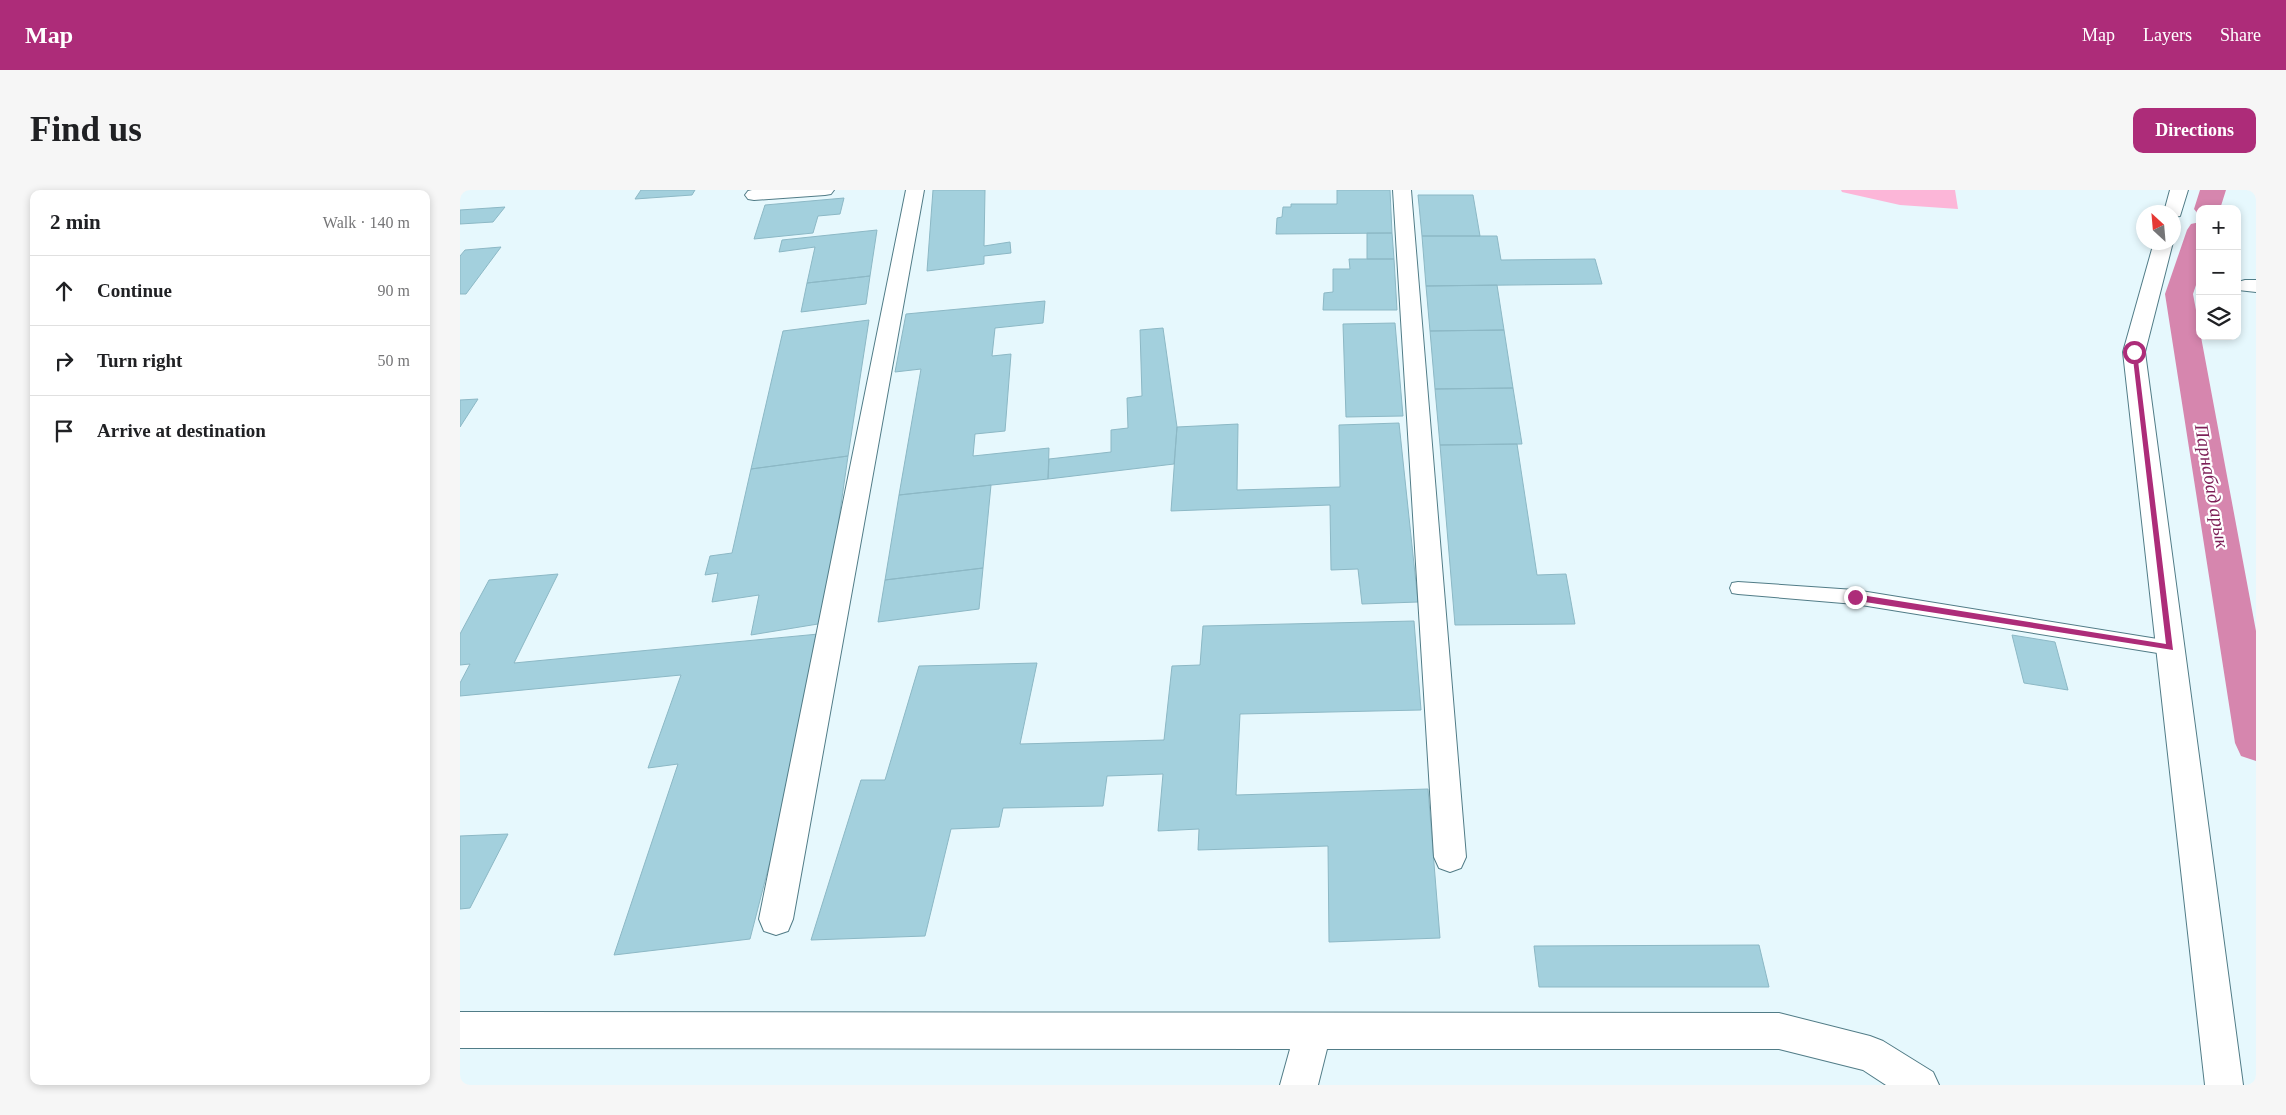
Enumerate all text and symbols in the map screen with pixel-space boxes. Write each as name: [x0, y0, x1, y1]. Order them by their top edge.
text: Map: [25, 22, 73, 48]
text: Map: [2082, 25, 2115, 45]
text: Layers: [2143, 25, 2192, 45]
text: Share: [2220, 25, 2261, 45]
button: Directions: [2133, 108, 2256, 153]
text: Find us: [30, 110, 142, 149]
north arrow: [2136, 205, 2181, 250]
map controls: [2196, 205, 2241, 340]
button: +: [2196, 205, 2241, 250]
text: 2 min: [50, 210, 101, 234]
text: Walk · 140 m: [323, 214, 410, 231]
button: −: [2196, 250, 2241, 295]
icon: ahead: [50, 277, 78, 305]
text: Continue: [97, 280, 172, 301]
text: 90 m: [378, 282, 410, 299]
button: layers: [2196, 295, 2241, 340]
route start: [2123, 341, 2146, 364]
icon: right: [50, 347, 78, 375]
text: Turn right: [97, 350, 182, 371]
text: 50 m: [378, 352, 410, 369]
icon: arrive: [50, 417, 78, 445]
text: Arrive at destination: [97, 420, 266, 441]
water label: Парнабад арык: [2191, 421, 2233, 551]
route end: [1844, 586, 1867, 609]

